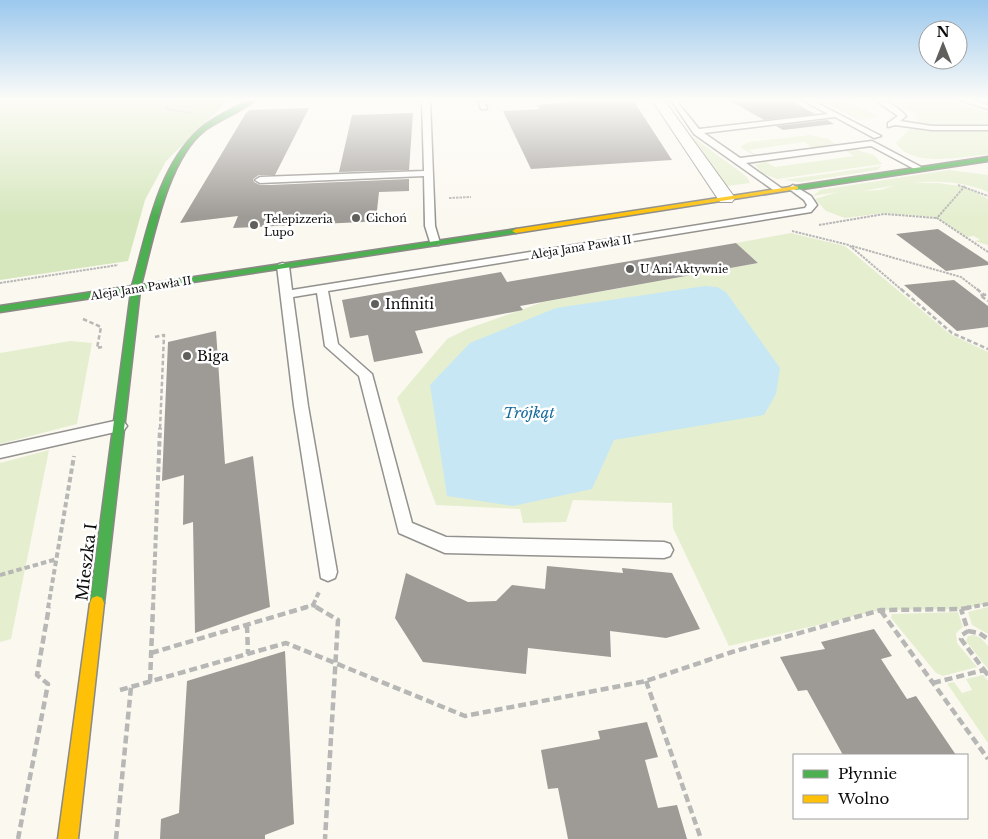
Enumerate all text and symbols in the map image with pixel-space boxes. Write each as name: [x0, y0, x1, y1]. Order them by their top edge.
north arrow: [918, 20, 968, 70]
text: N: [936, 23, 950, 41]
place label: Cichoń: [366, 211, 407, 225]
place label: Telepizzeria Lupo: [264, 212, 334, 239]
marker: Cichoń: [350, 212, 362, 224]
marker: Telepizzeria Lupo: [248, 219, 260, 231]
street label: Aleja Jana Pawła II: [529, 232, 633, 262]
place label: U Ani Aktywnie: [640, 262, 728, 276]
marker: U Ani Aktywnie: [624, 263, 636, 275]
street label: Aleja Jana Pawła II: [89, 273, 193, 303]
place label: Infiniti: [385, 295, 434, 313]
marker: Infiniti: [369, 298, 381, 310]
place label: Biga: [197, 347, 229, 365]
marker: Biga: [181, 350, 193, 362]
water label: Trójkąt: [503, 403, 555, 422]
street label: Mieszka I: [71, 522, 101, 602]
legend: [793, 754, 968, 819]
text: Płynnie: [838, 764, 897, 783]
text: Wolno: [837, 789, 889, 808]

